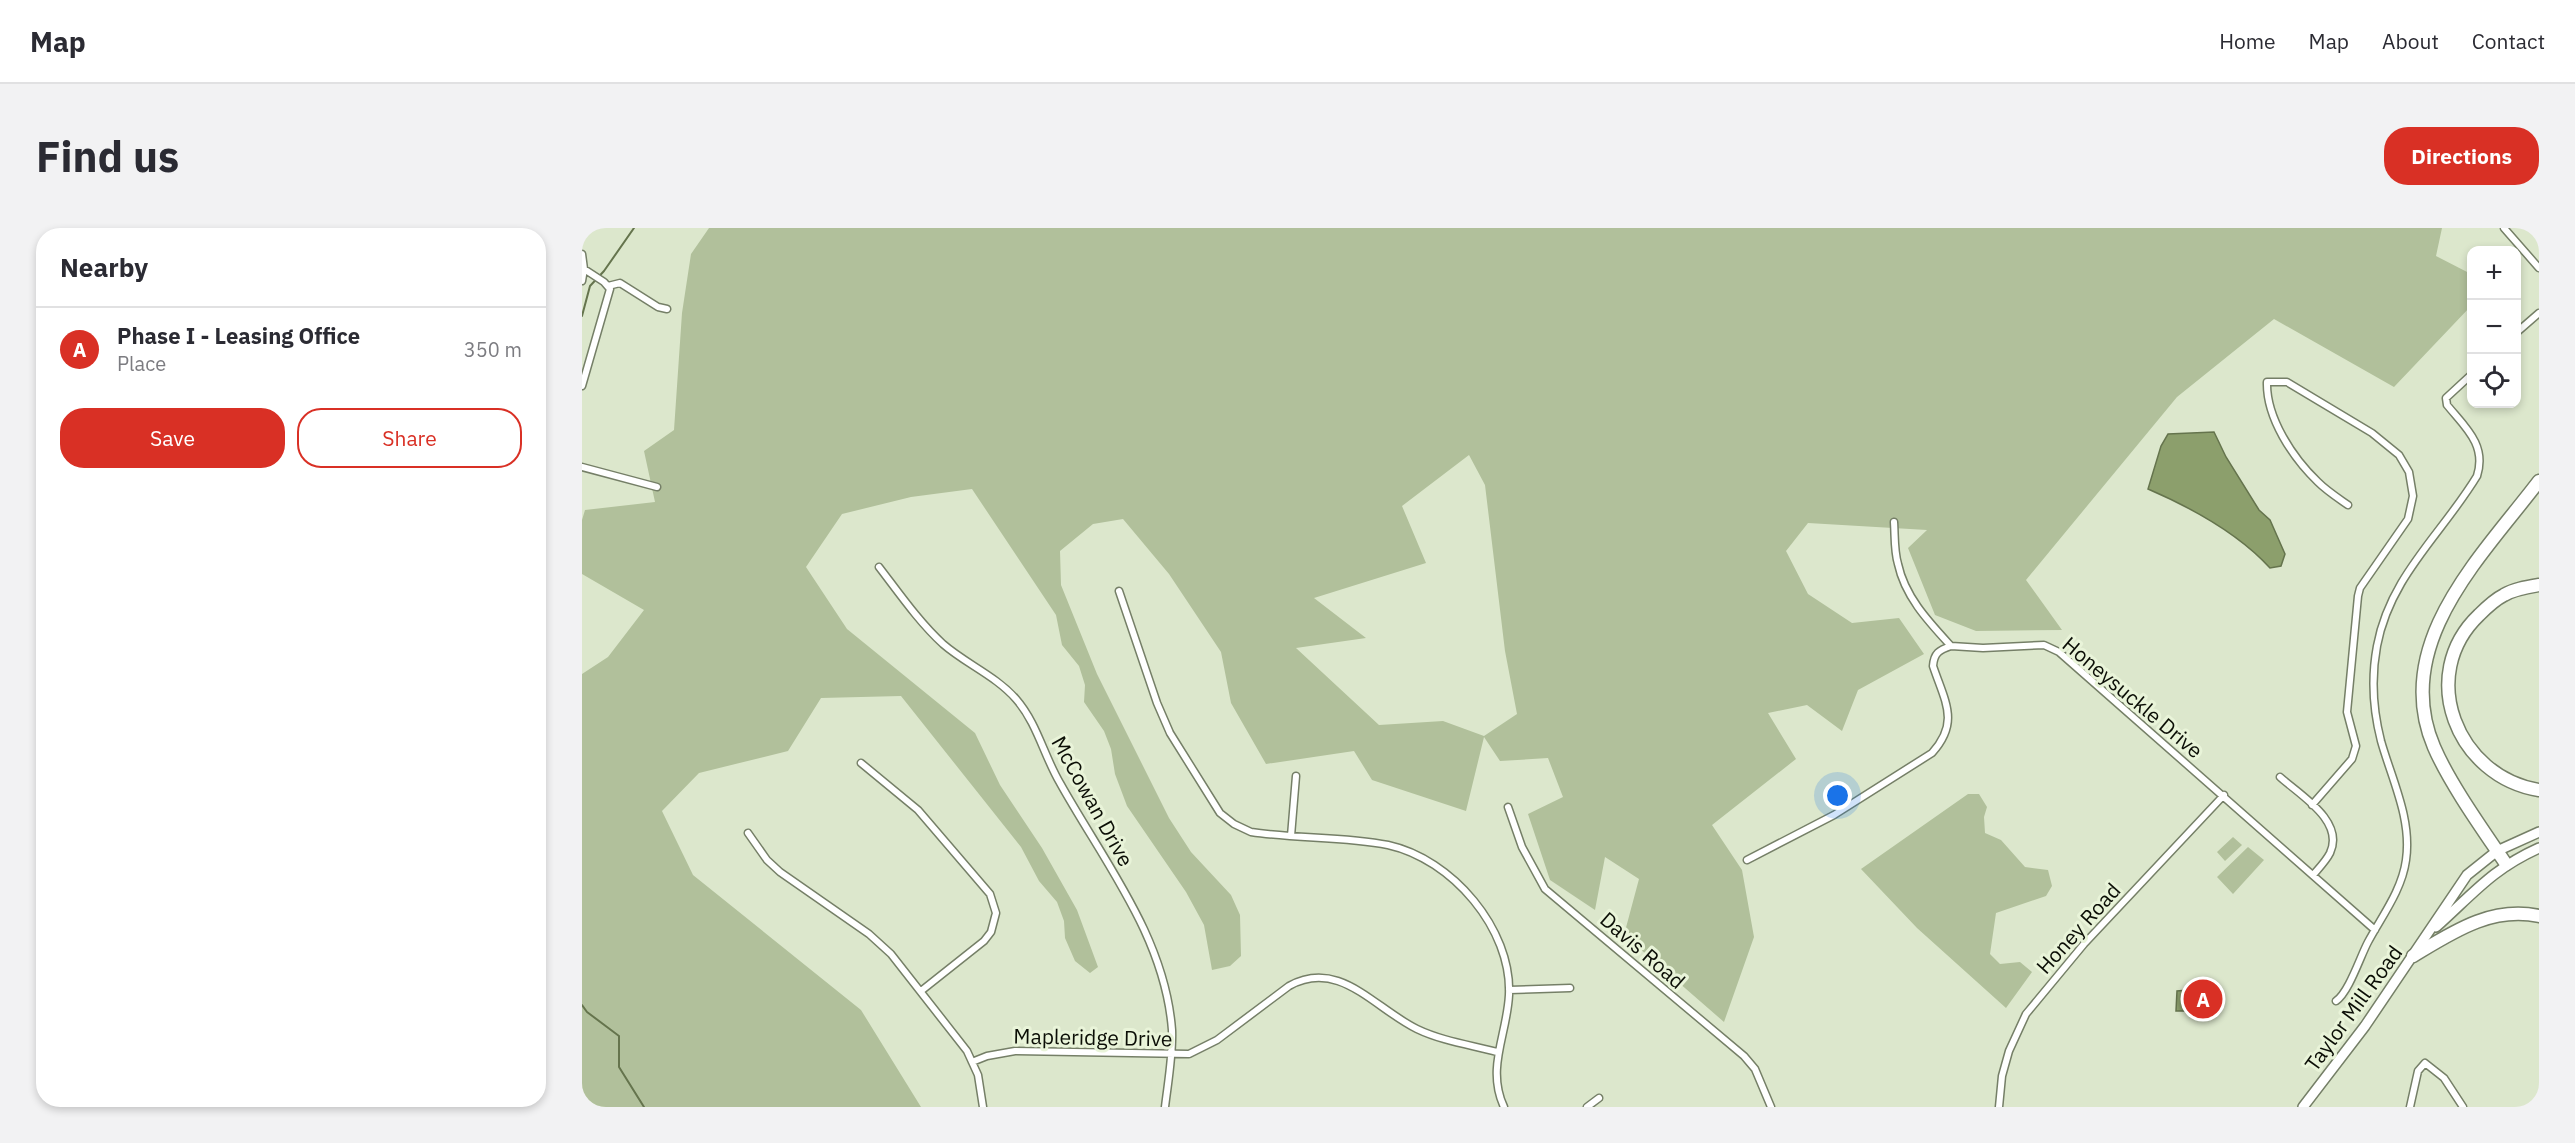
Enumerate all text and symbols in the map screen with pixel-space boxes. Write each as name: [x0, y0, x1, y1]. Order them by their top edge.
text: Map: [30, 23, 86, 60]
text: Home: [2219, 27, 2276, 55]
text: Map: [2309, 27, 2349, 55]
text: About: [2382, 27, 2439, 55]
text: Contact: [2472, 27, 2545, 55]
button: Directions: [2384, 127, 2539, 185]
text: Find us: [36, 129, 179, 184]
map controls: [2467, 246, 2521, 408]
button: +: [2467, 246, 2521, 300]
text: Nearby: [60, 250, 148, 284]
button: −: [2467, 300, 2521, 354]
text: Phase I - Leasing Office: [117, 321, 360, 350]
text: A: [73, 336, 86, 363]
text: 350 m: [464, 336, 522, 363]
text: Place: [117, 350, 166, 377]
button: locate: [2467, 354, 2521, 408]
button: Save: [60, 408, 285, 468]
button: Share: [297, 408, 522, 468]
street label: Honeysuckle Drive: [2057, 630, 2209, 764]
street label: McCowan Drive: [1046, 731, 1140, 871]
your location: [1823, 781, 1852, 810]
street label: Honey Road: [2030, 876, 2126, 980]
street label: Davis Road: [1594, 905, 1692, 995]
street label: Taylor Mill Road: [2298, 939, 2408, 1077]
pin: A: [2184, 976, 2222, 1022]
street label: Mapleridge Drive: [1013, 1022, 1173, 1052]

